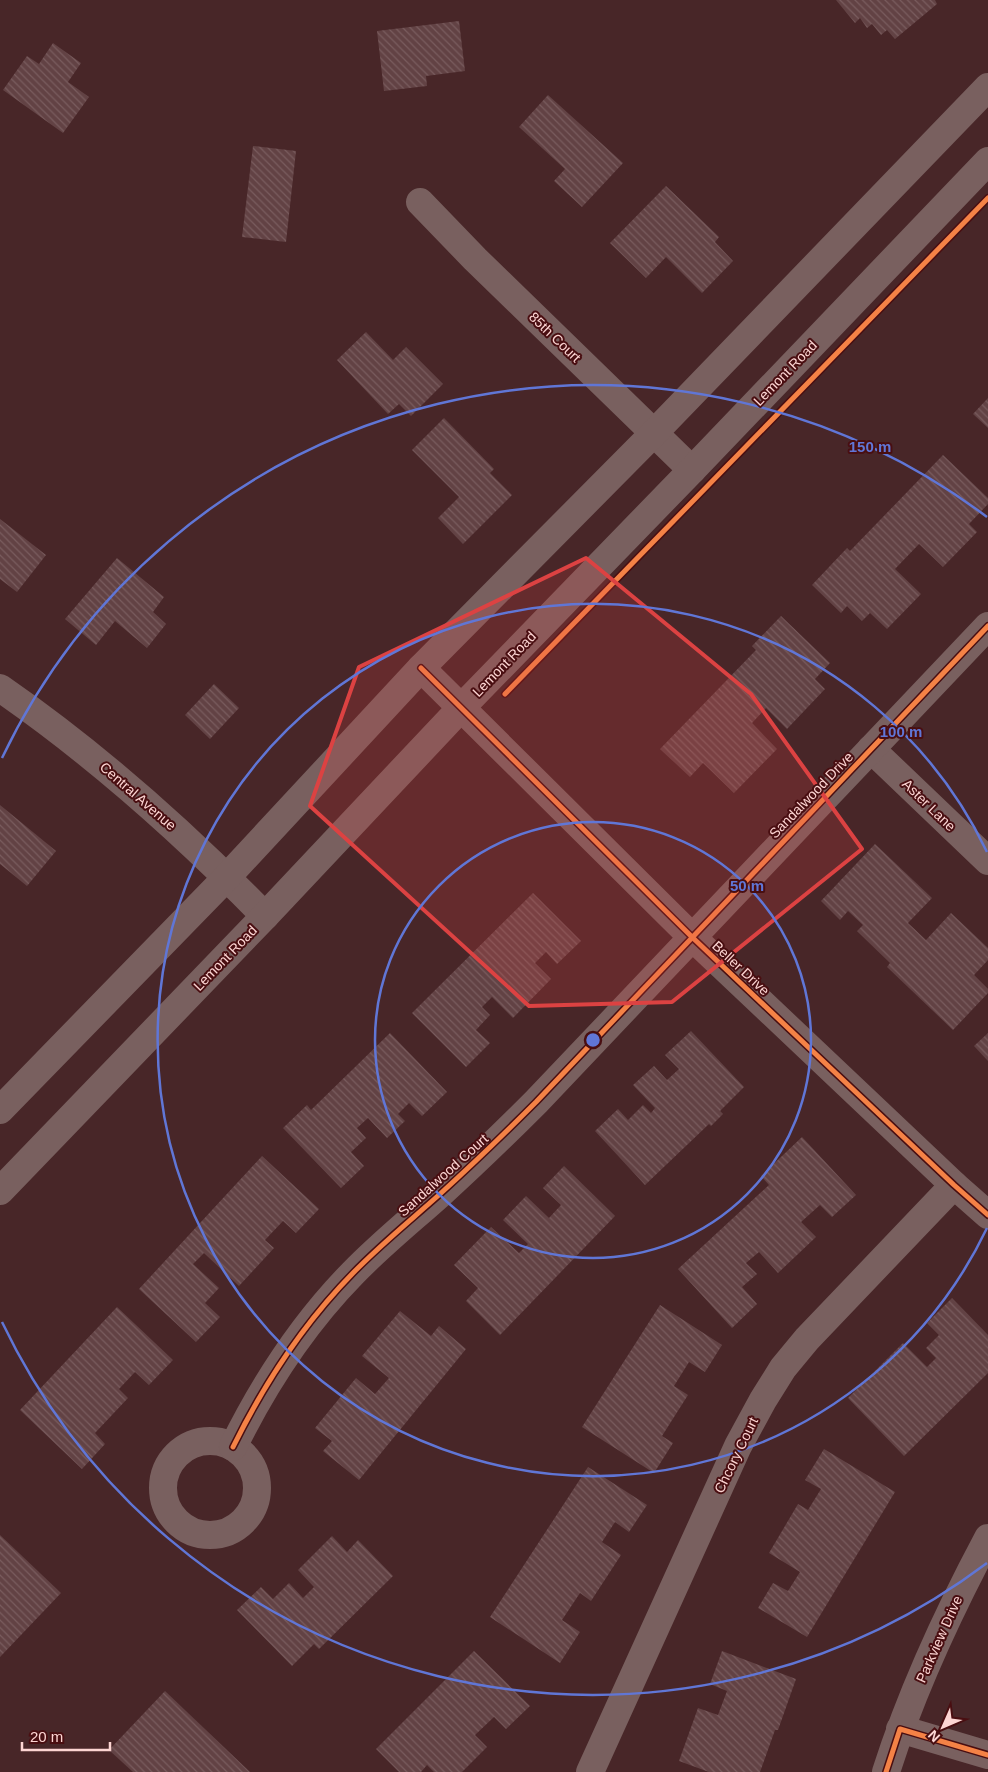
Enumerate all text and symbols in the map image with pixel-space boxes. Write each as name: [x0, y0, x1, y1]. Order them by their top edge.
street label: 85th Court: [526, 309, 584, 366]
street label: Lemont Road: [750, 337, 820, 409]
text: 150 m: [849, 438, 891, 455]
street label: Lemont Road: [469, 628, 539, 700]
text: 100 m: [880, 723, 922, 740]
street label: Sandalwood Drive: [766, 748, 856, 841]
street label: Central Avenue: [97, 759, 179, 833]
street label: Aster Lane: [899, 776, 959, 834]
text: 50 m: [730, 877, 764, 894]
street label: Lemont Road: [190, 922, 260, 994]
street label: Beller Drive: [709, 937, 773, 999]
centre of rings: [584, 1031, 602, 1049]
street label: Sandalwood Court: [395, 1130, 491, 1219]
street label: Chcory Court: [711, 1414, 761, 1496]
street label: Parkview Drive: [913, 1593, 965, 1685]
north arrow: [918, 1702, 968, 1752]
scale bar: [22, 1720, 110, 1752]
text: N: [925, 1727, 943, 1745]
text: 20 m: [30, 1728, 63, 1745]

